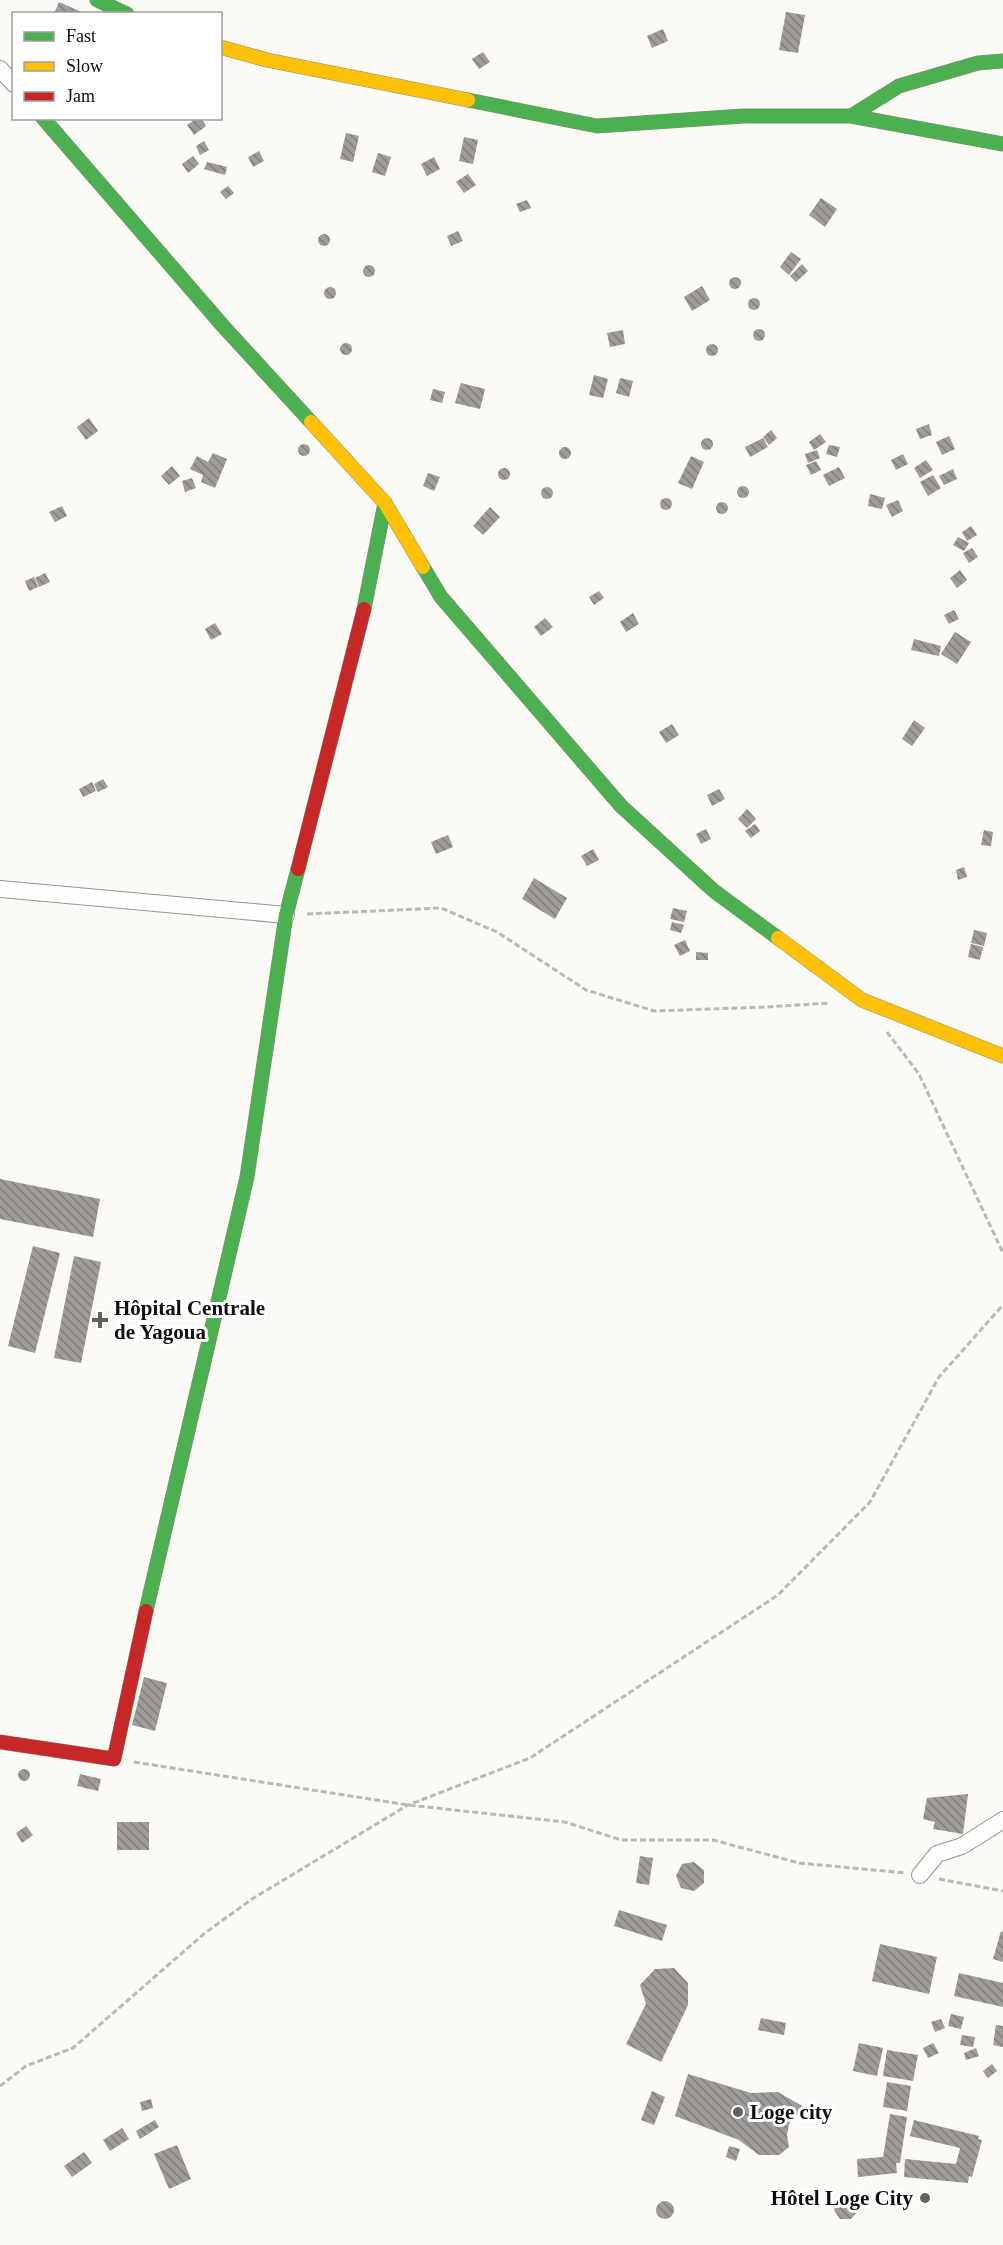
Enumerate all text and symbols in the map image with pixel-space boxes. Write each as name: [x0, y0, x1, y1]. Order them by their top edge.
legend: [12, 12, 222, 120]
text: Fast: [66, 26, 96, 46]
text: Slow: [66, 56, 103, 76]
text: Jam: [66, 86, 95, 106]
place label: Hôpital Centrale de Yagoua: [114, 1296, 265, 1344]
marker: Hôpital Centrale de Yagoua: [91, 1311, 109, 1329]
place label: Loge city: [750, 2100, 833, 2124]
marker: Loge city: [731, 2105, 745, 2119]
place label: Hôtel Loge City: [771, 2186, 913, 2210]
marker: Hôtel Loge City: [918, 2191, 932, 2205]

